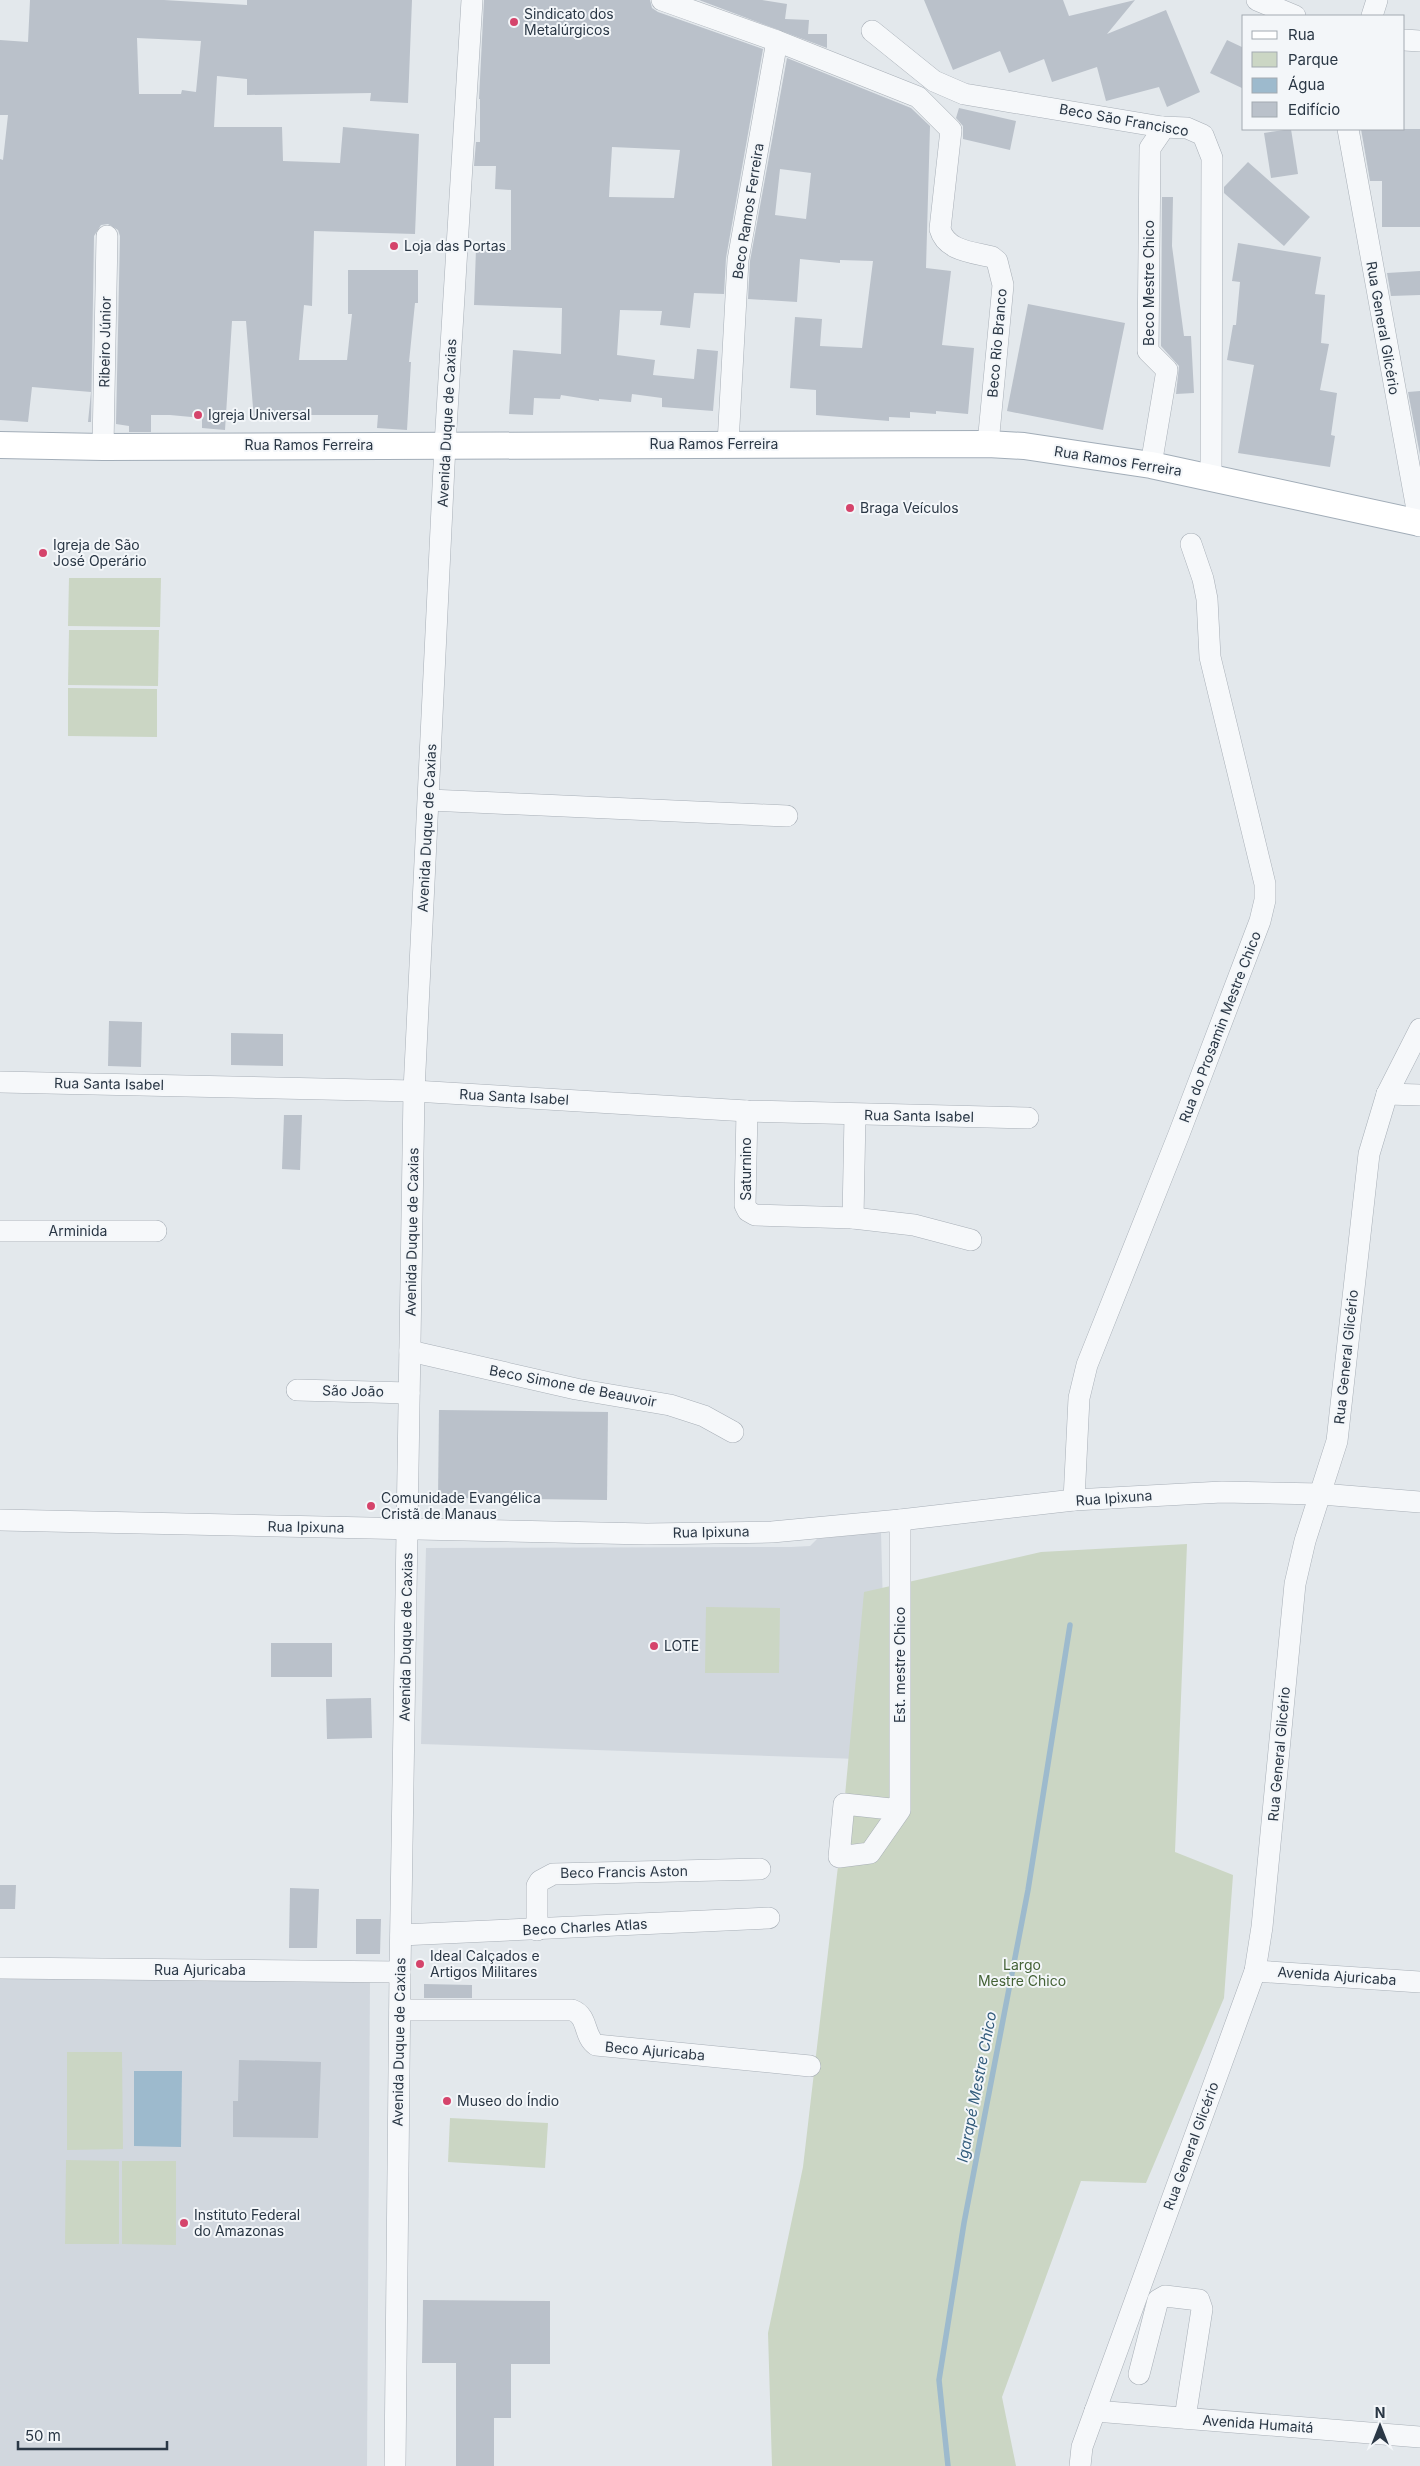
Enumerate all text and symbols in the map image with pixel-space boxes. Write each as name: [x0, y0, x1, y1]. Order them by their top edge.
place label: Sindicato dos Metalúrgicos: [524, 5, 614, 38]
legend: [1242, 15, 1405, 130]
marker: Sindicato dos Metalúrgicos: [508, 16, 520, 28]
text: Rua: [1288, 25, 1315, 44]
text: Parque: [1288, 50, 1338, 69]
text: Água: [1288, 75, 1325, 94]
street label: Beco São Francisco: [1058, 100, 1190, 139]
text: Edifício: [1288, 100, 1340, 119]
street label: Beco Ramos Ferreira: [728, 142, 767, 280]
street label: Beco Mestre Chico: [1140, 220, 1157, 346]
place label: Loja das Portas: [404, 237, 506, 254]
marker: Loja das Portas: [388, 240, 400, 252]
street label: Rua General Glicério: [1363, 260, 1404, 396]
street label: Beco Rio Branco: [983, 288, 1010, 398]
street label: Ribeiro Júnior: [95, 296, 114, 388]
street label: Avenida Duque de Caxias: [434, 338, 459, 508]
place label: Igreja Universal: [208, 406, 310, 423]
marker: Igreja Universal: [192, 409, 204, 421]
street label: Rua Ramos Ferreira: [650, 435, 778, 452]
street label: Rua Ramos Ferreira: [245, 436, 373, 453]
street label: Rua Ramos Ferreira: [1053, 442, 1183, 479]
place label: Braga Veículos: [860, 499, 959, 516]
marker: Braga Veículos: [844, 502, 856, 514]
place label: Igreja de São José Operário: [53, 536, 147, 569]
marker: Igreja de São José Operário: [37, 547, 49, 559]
street label: Avenida Duque de Caxias: [414, 743, 439, 913]
street label: Rua do Prosamin Mestre Chico: [1175, 929, 1264, 1125]
street label: Rua Santa Isabel: [54, 1074, 164, 1093]
street label: Rua Santa Isabel: [459, 1085, 569, 1108]
street label: Rua Santa Isabel: [864, 1106, 974, 1125]
street label: Saturnino: [737, 1137, 754, 1201]
street label: Avenida Duque de Caxias: [402, 1147, 421, 1317]
street label: Arminida: [49, 1222, 107, 1239]
street label: Rua General Glicério: [1330, 1289, 1361, 1425]
street label: Beco Simone de Beauvoir: [488, 1361, 658, 1410]
street label: São João: [322, 1381, 384, 1400]
street label: Rua Ipixuna: [1075, 1486, 1153, 1509]
place label: Comunidade Evangélica Cristã de Manaus: [381, 1489, 541, 1522]
marker: Comunidade Evangélica Cristã de Manaus: [365, 1500, 377, 1512]
street label: Rua Ipixuna: [267, 1517, 345, 1536]
street label: Rua Ipixuna: [672, 1522, 750, 1541]
street label: Avenida Duque de Caxias: [396, 1552, 415, 1722]
street label: Est. mestre Chico: [891, 1607, 908, 1723]
place label: LOTE: [664, 1637, 699, 1654]
marker: LOTE: [648, 1640, 660, 1652]
street label: Rua General Glicério: [1264, 1686, 1293, 1822]
street label: Beco Francis Aston: [560, 1862, 688, 1881]
street label: Beco Charles Atlas: [522, 1915, 648, 1938]
place label: Ideal Calçados e Artigos Militares: [430, 1947, 540, 1980]
park label: Largo Mestre Chico: [978, 1956, 1066, 1989]
street label: Avenida Duque de Caxias: [389, 1957, 408, 2127]
marker: Ideal Calçados e Artigos Militares: [414, 1958, 426, 1970]
street label: Rua Ajuricaba: [154, 1961, 246, 1978]
street label: Avenida Ajuricaba: [1277, 1963, 1397, 1988]
water label: Igarapé Mestre Chico: [953, 2010, 1000, 2164]
street label: Beco Ajuricaba: [604, 2038, 706, 2063]
street label: Rua General Glicério: [1159, 2079, 1222, 2212]
place label: Museo do Índio: [457, 2092, 559, 2109]
marker: Museo do Índio: [441, 2095, 453, 2107]
place label: Instituto Federal do Amazonas: [194, 2206, 300, 2239]
marker: Instituto Federal do Amazonas: [178, 2217, 190, 2229]
north arrow: [1355, 2401, 1405, 2451]
text: N: [1375, 2404, 1385, 2421]
street label: Avenida Humaitá: [1202, 2411, 1314, 2436]
scale bar: [18, 2418, 166, 2450]
text: 50 m: [25, 2426, 61, 2445]

